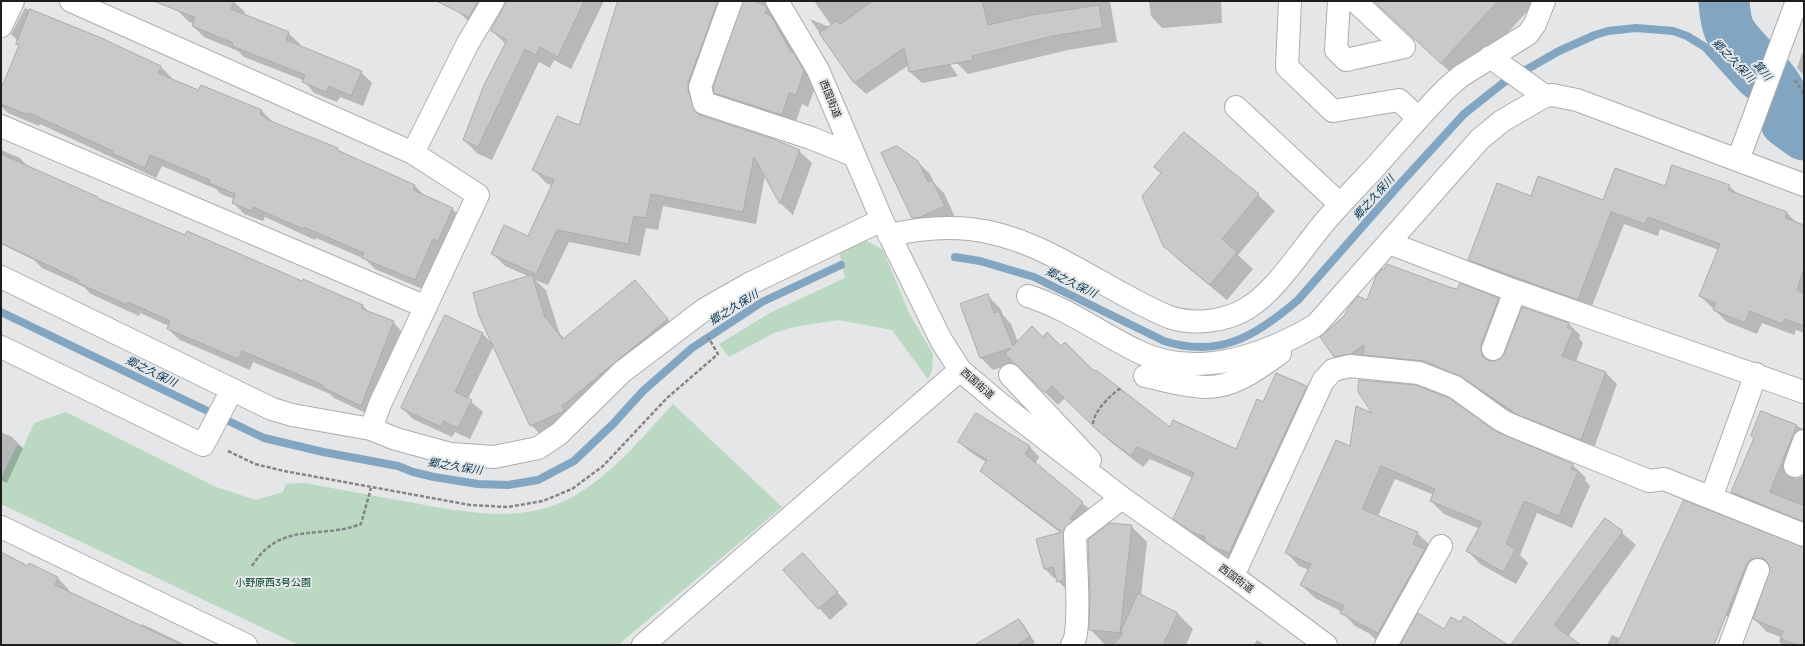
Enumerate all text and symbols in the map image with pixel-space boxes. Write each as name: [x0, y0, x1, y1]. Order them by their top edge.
water label: 郷之久保川: [1709, 37, 1757, 85]
water label: 箕川: [1750, 58, 1774, 84]
street label: 西国街道: [817, 78, 843, 120]
water label: 郷之久保川: [1351, 173, 1397, 223]
water label: 郷之久保川: [1043, 265, 1099, 301]
water label: 郷之久保川: [707, 288, 761, 328]
water label: 郷之久保川: [123, 354, 179, 390]
street label: 西国街道: [958, 366, 996, 402]
water label: 郷之久保川: [427, 456, 483, 478]
street label: 西国街道: [1216, 562, 1256, 596]
park label: 小野原西3号公園: [235, 577, 311, 589]

